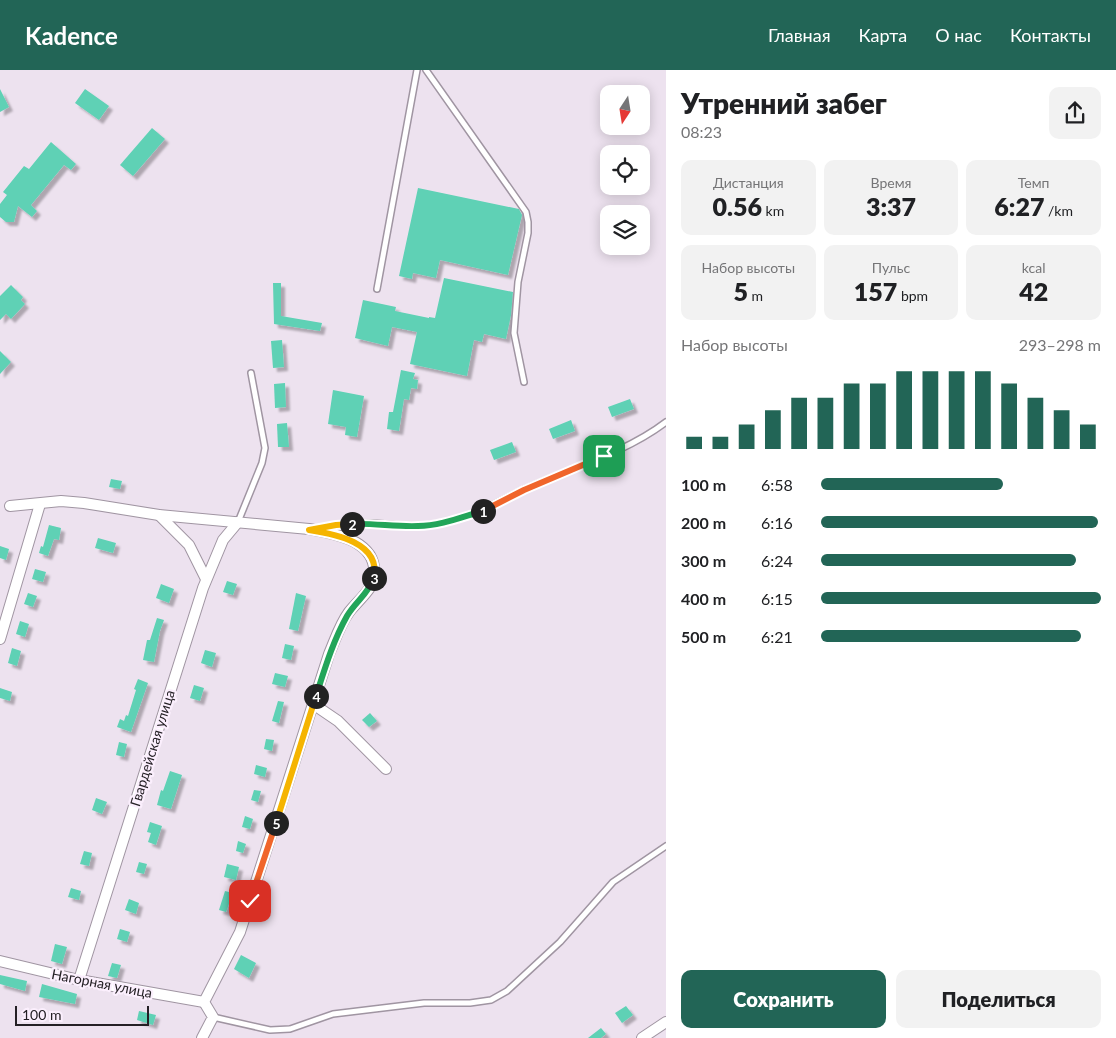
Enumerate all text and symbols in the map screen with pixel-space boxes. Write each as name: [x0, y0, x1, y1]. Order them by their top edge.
text: Kadence: [25, 21, 118, 50]
text: Главная: [768, 24, 831, 46]
text: Карта: [859, 24, 907, 46]
text: О нас: [935, 24, 982, 46]
text: Контакты: [1010, 24, 1091, 46]
north arrow: [600, 85, 650, 135]
map controls: [600, 85, 650, 255]
text: Утренний забег: [681, 86, 887, 120]
button: share: [1049, 87, 1101, 139]
text: 08:23: [681, 122, 722, 141]
button: locate: [600, 145, 650, 195]
text: Дистанция: [713, 174, 784, 191]
text: Время: [871, 174, 911, 191]
text: Темп: [1018, 174, 1050, 191]
text: 0.56: [712, 191, 762, 221]
text: 3:37: [866, 191, 916, 221]
text: 6:27: [994, 191, 1044, 221]
text: km: [762, 202, 784, 219]
text: /km: [1044, 202, 1073, 219]
button: layers: [600, 205, 650, 255]
text: Набор высоты: [702, 259, 795, 276]
text: Пульс: [872, 259, 910, 276]
text: kcal: [1022, 259, 1046, 276]
text: 5: [734, 276, 748, 306]
text: 157: [854, 276, 897, 306]
text: 42: [1019, 276, 1048, 306]
text: m: [748, 287, 763, 304]
text: bpm: [897, 287, 928, 304]
text: Набор высоты: [681, 335, 788, 354]
text: 293–298 m: [1019, 335, 1101, 354]
pin: [583, 435, 625, 477]
icon: arrive: [590, 442, 618, 470]
text: 100 m: [681, 475, 726, 494]
text: 6:58: [761, 475, 793, 494]
pin: 1: [470, 498, 496, 524]
text: 1: [479, 503, 488, 520]
pin: 2: [340, 512, 364, 536]
text: 200 m: [681, 513, 726, 532]
text: 6:16: [761, 513, 793, 532]
text: 2: [348, 516, 357, 533]
text: 300 m: [681, 551, 726, 570]
text: 6:24: [761, 551, 793, 570]
pin: 3: [362, 566, 386, 590]
text: 3: [370, 570, 379, 587]
text: 400 m: [681, 589, 726, 608]
text: 6:15: [761, 589, 793, 608]
text: 500 m: [681, 627, 726, 646]
text: 6:21: [761, 627, 793, 646]
pin: 4: [304, 684, 328, 708]
street label: Гвардейская улица: [126, 688, 178, 808]
text: 4: [312, 688, 321, 705]
pin: 5: [264, 810, 288, 836]
text: 5: [272, 815, 281, 832]
pin: [229, 880, 271, 922]
icon: check: [236, 887, 264, 915]
street label: Нагорная улица: [50, 965, 154, 1001]
button: Сохранить: [681, 970, 886, 1028]
button: Поделиться: [896, 970, 1101, 1028]
scale bar: [15, 1003, 149, 1026]
text: 100 m: [22, 1006, 61, 1023]

